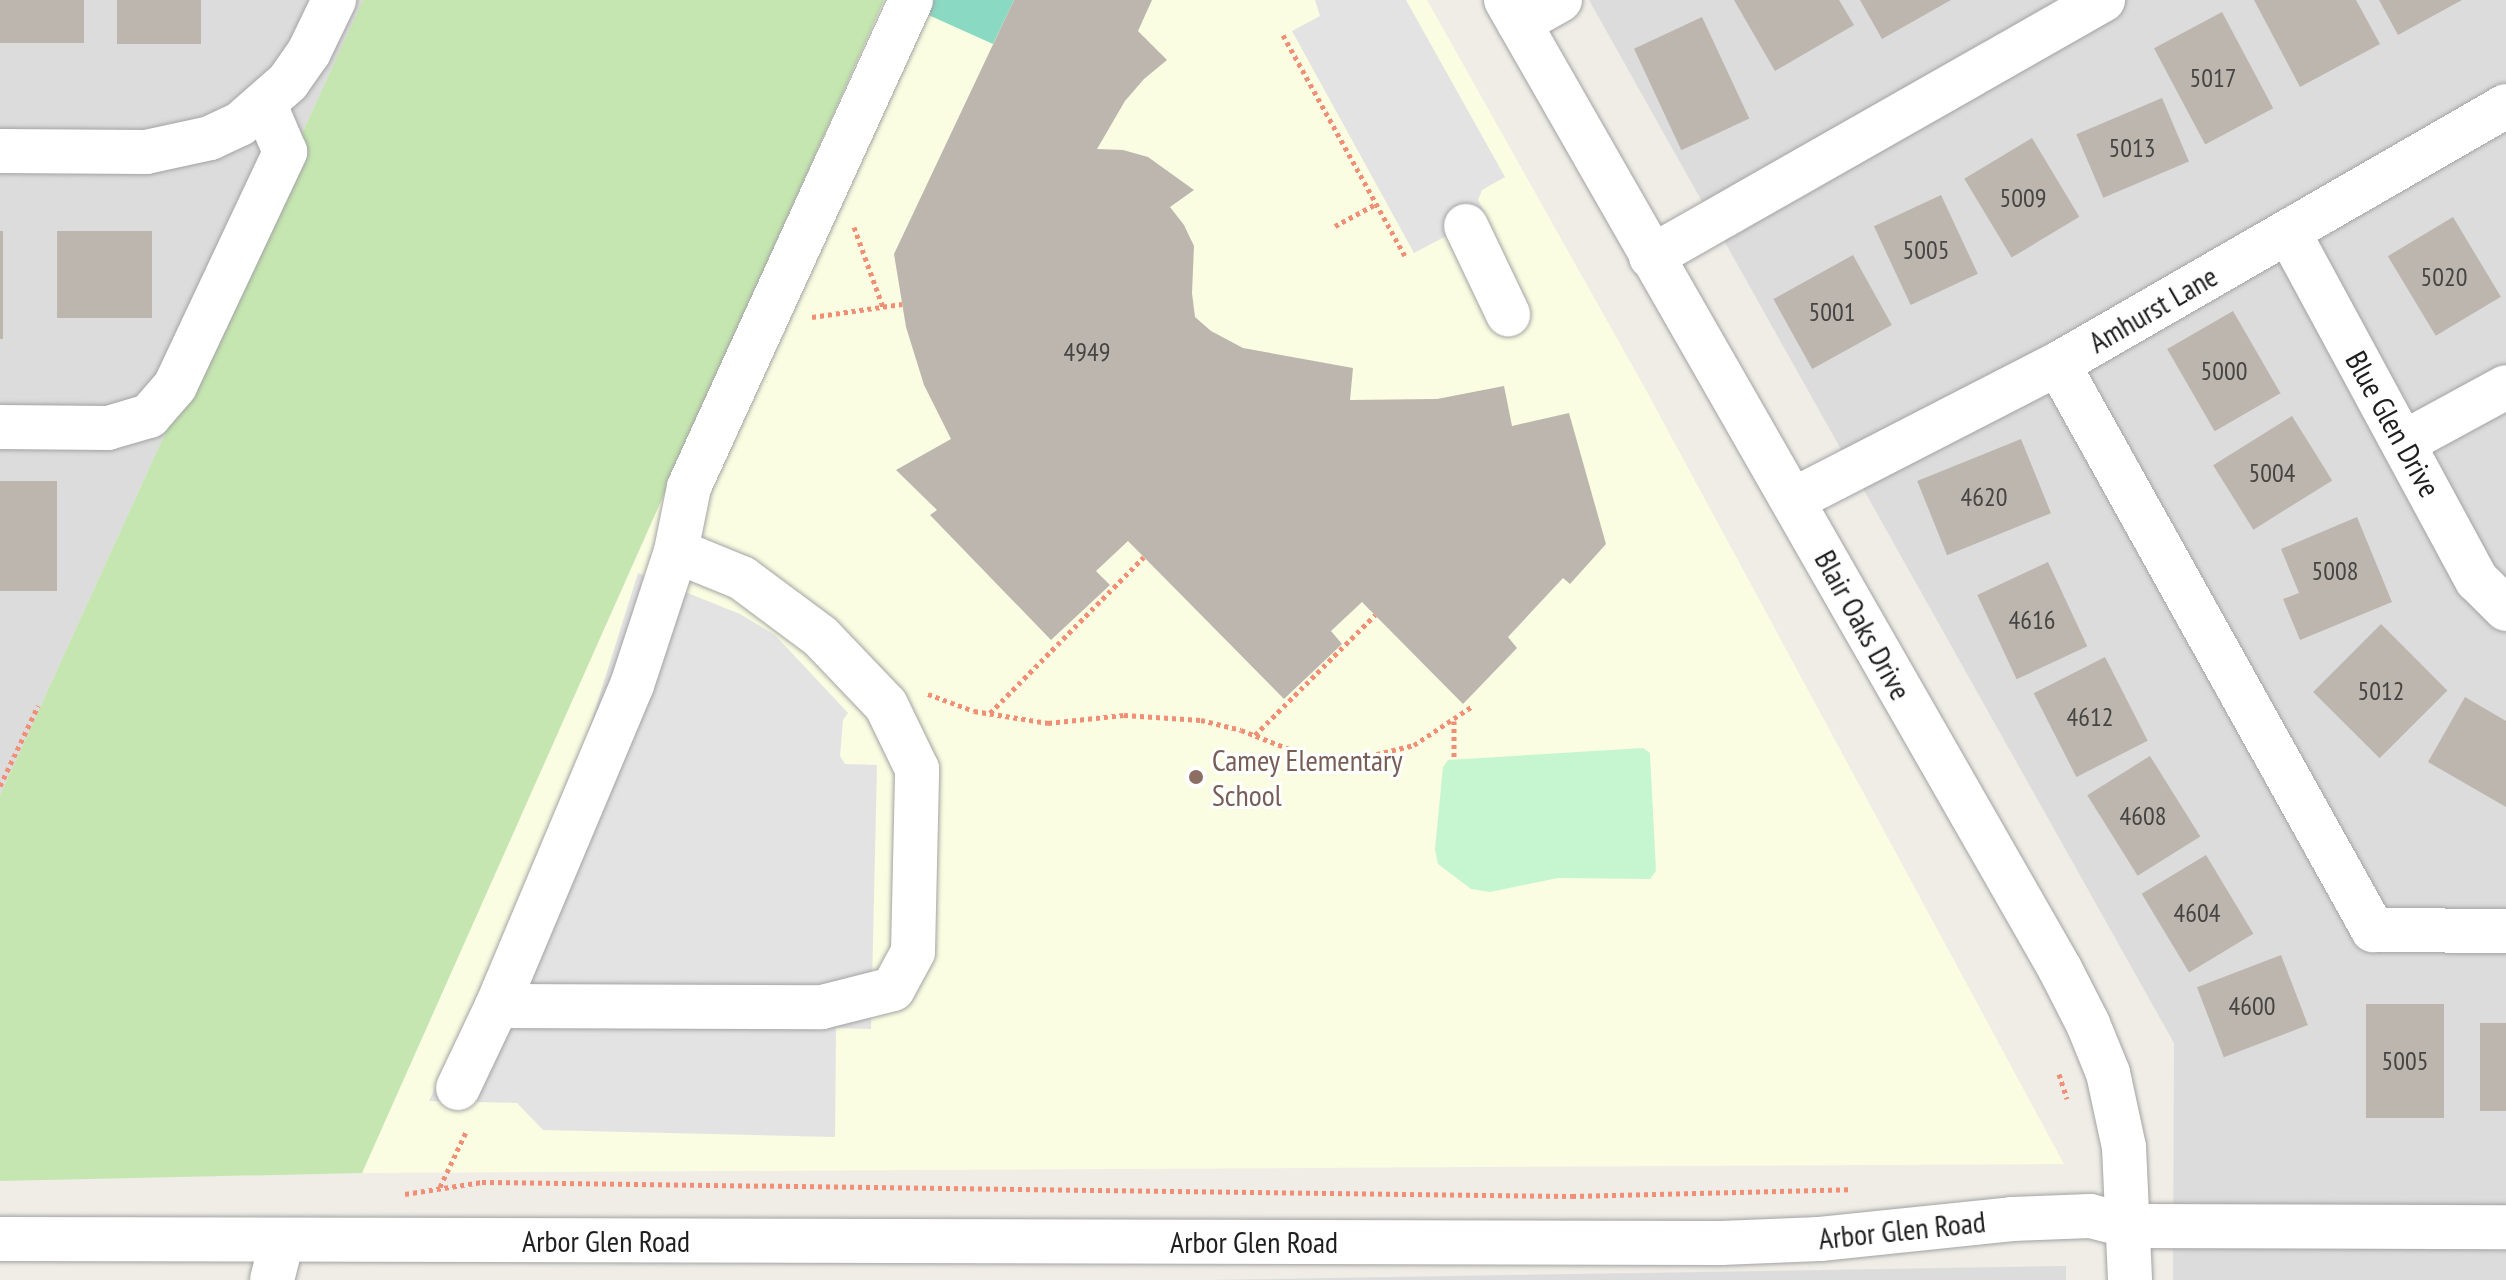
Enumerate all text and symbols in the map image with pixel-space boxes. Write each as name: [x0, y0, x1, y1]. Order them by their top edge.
house number: 5017: [2190, 62, 2236, 94]
house number: 5013: [2109, 132, 2155, 164]
house number: 5009: [2000, 182, 2046, 214]
house number: 5005: [1903, 234, 1949, 266]
street label: Amhurst Lane: [2082, 258, 2224, 360]
house number: 5020: [2421, 261, 2467, 293]
house number: 5001: [1809, 296, 1855, 328]
house number: 4949: [1064, 336, 1110, 368]
street label: Blue Glen Drive: [2338, 345, 2448, 503]
house number: 5000: [2201, 355, 2247, 387]
house number: 5004: [2249, 457, 2295, 489]
house number: 4620: [1961, 481, 2007, 513]
street label: Blair Oaks Drive: [1807, 544, 1919, 706]
house number: 5008: [2312, 555, 2358, 587]
house number: 4616: [2009, 604, 2055, 636]
house number: 5012: [2358, 675, 2404, 707]
house number: 4612: [2067, 701, 2113, 733]
place label: Camey Elementary School: [1212, 742, 1403, 812]
marker: Camey Elementary School: [1187, 768, 1205, 786]
house number: 4608: [2120, 800, 2166, 832]
house number: 4604: [2174, 897, 2220, 929]
house number: 4600: [2229, 990, 2275, 1022]
house number: 5005: [2382, 1045, 2428, 1077]
street label: Arbor Glen Road: [1817, 1203, 1987, 1257]
street label: Arbor Glen Road: [522, 1223, 690, 1259]
street label: Arbor Glen Road: [1170, 1224, 1338, 1260]

